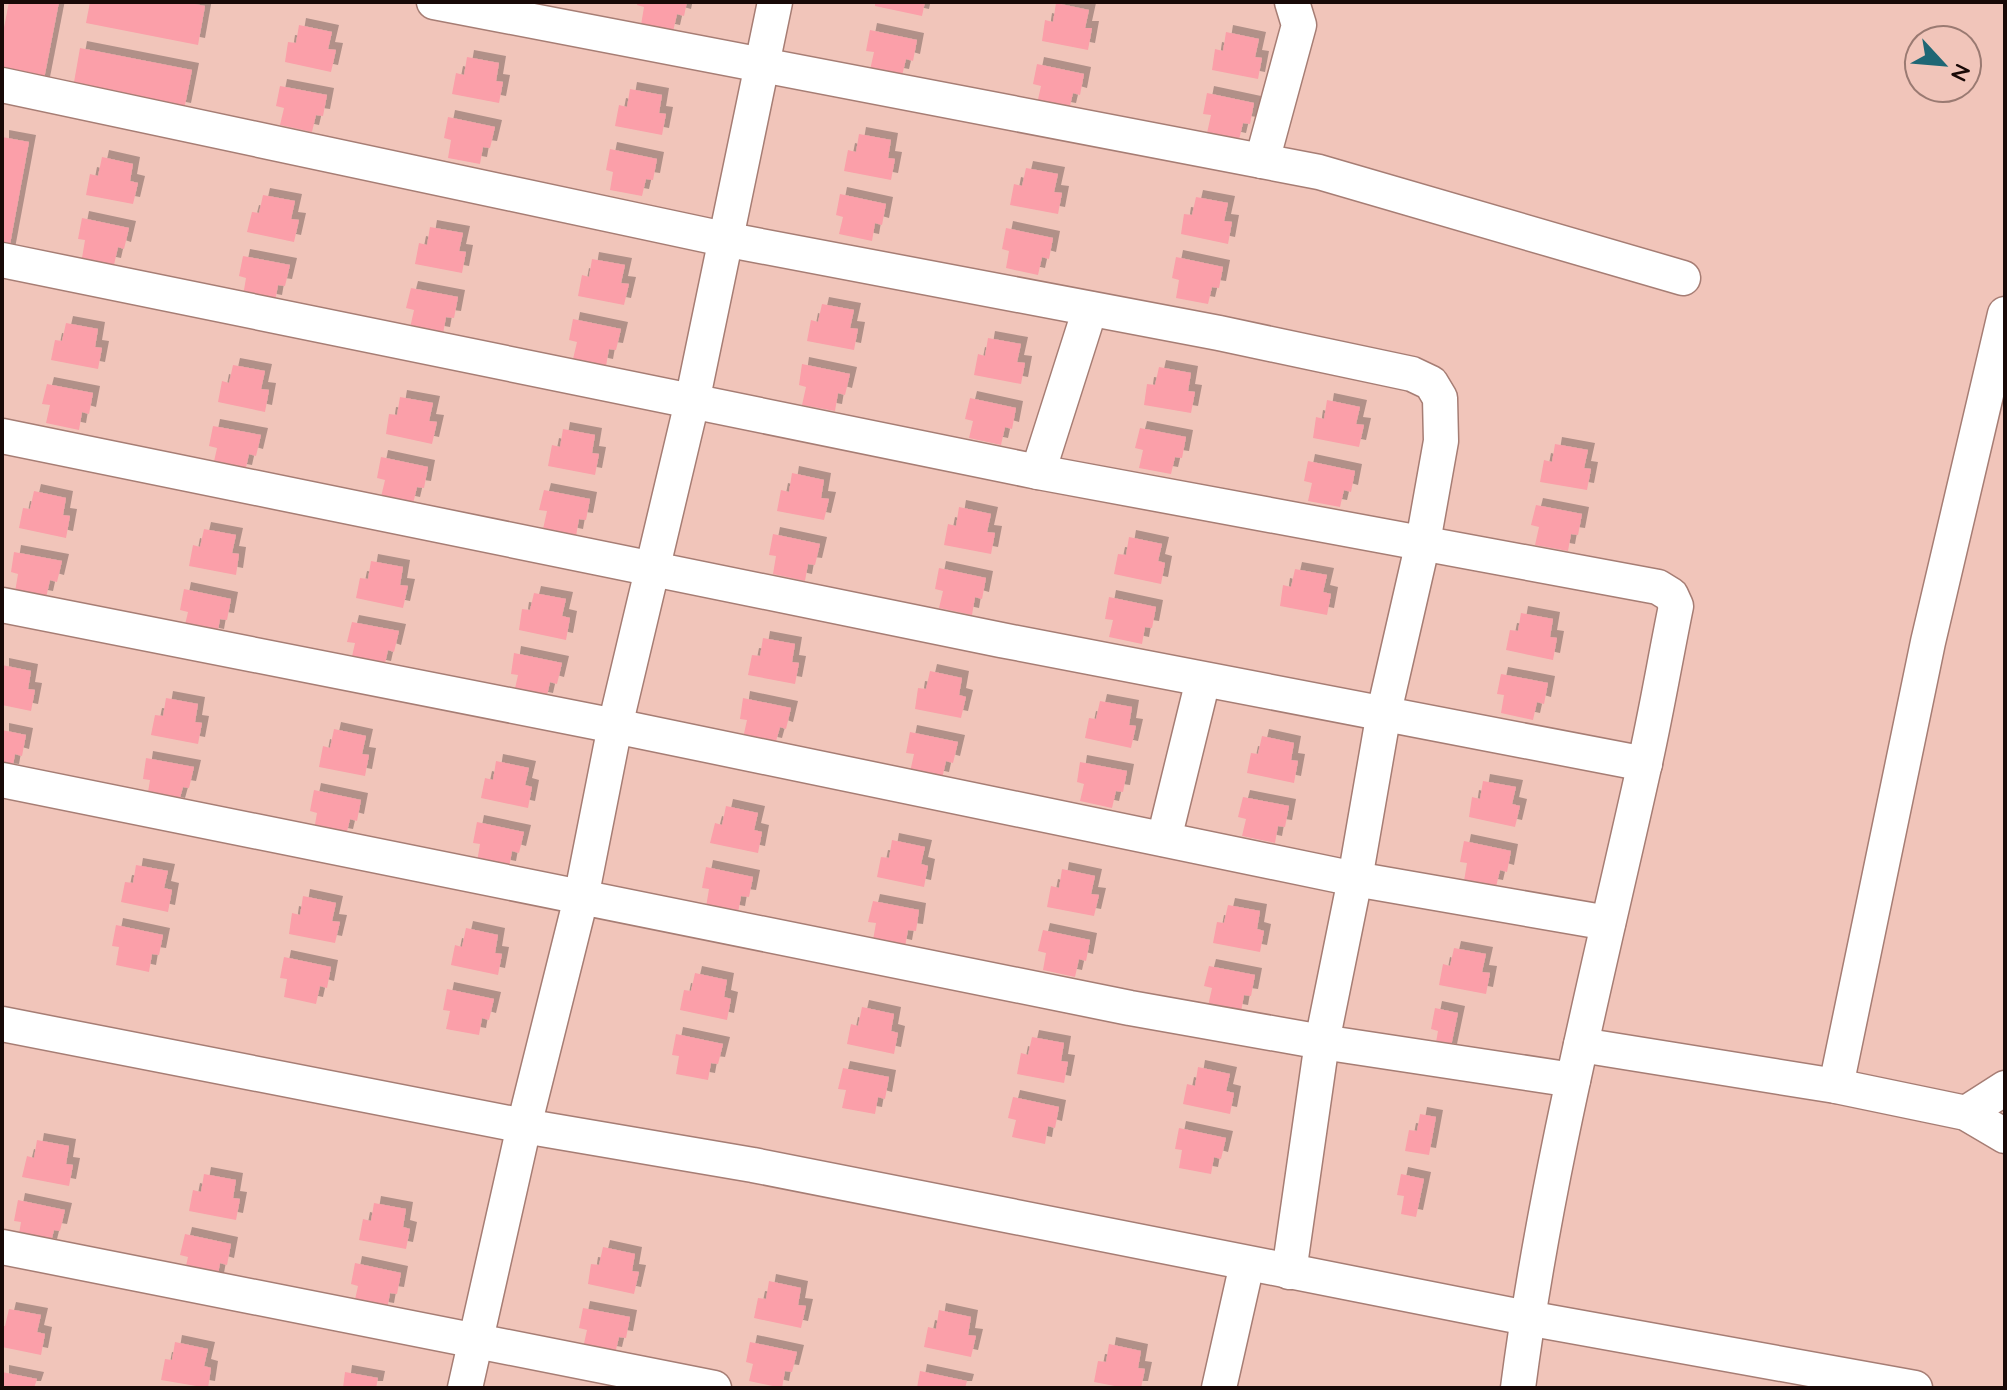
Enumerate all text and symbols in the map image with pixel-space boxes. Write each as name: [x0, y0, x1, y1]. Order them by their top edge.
north arrow: [1903, 24, 1983, 104]
text: N: [1945, 59, 1977, 86]

